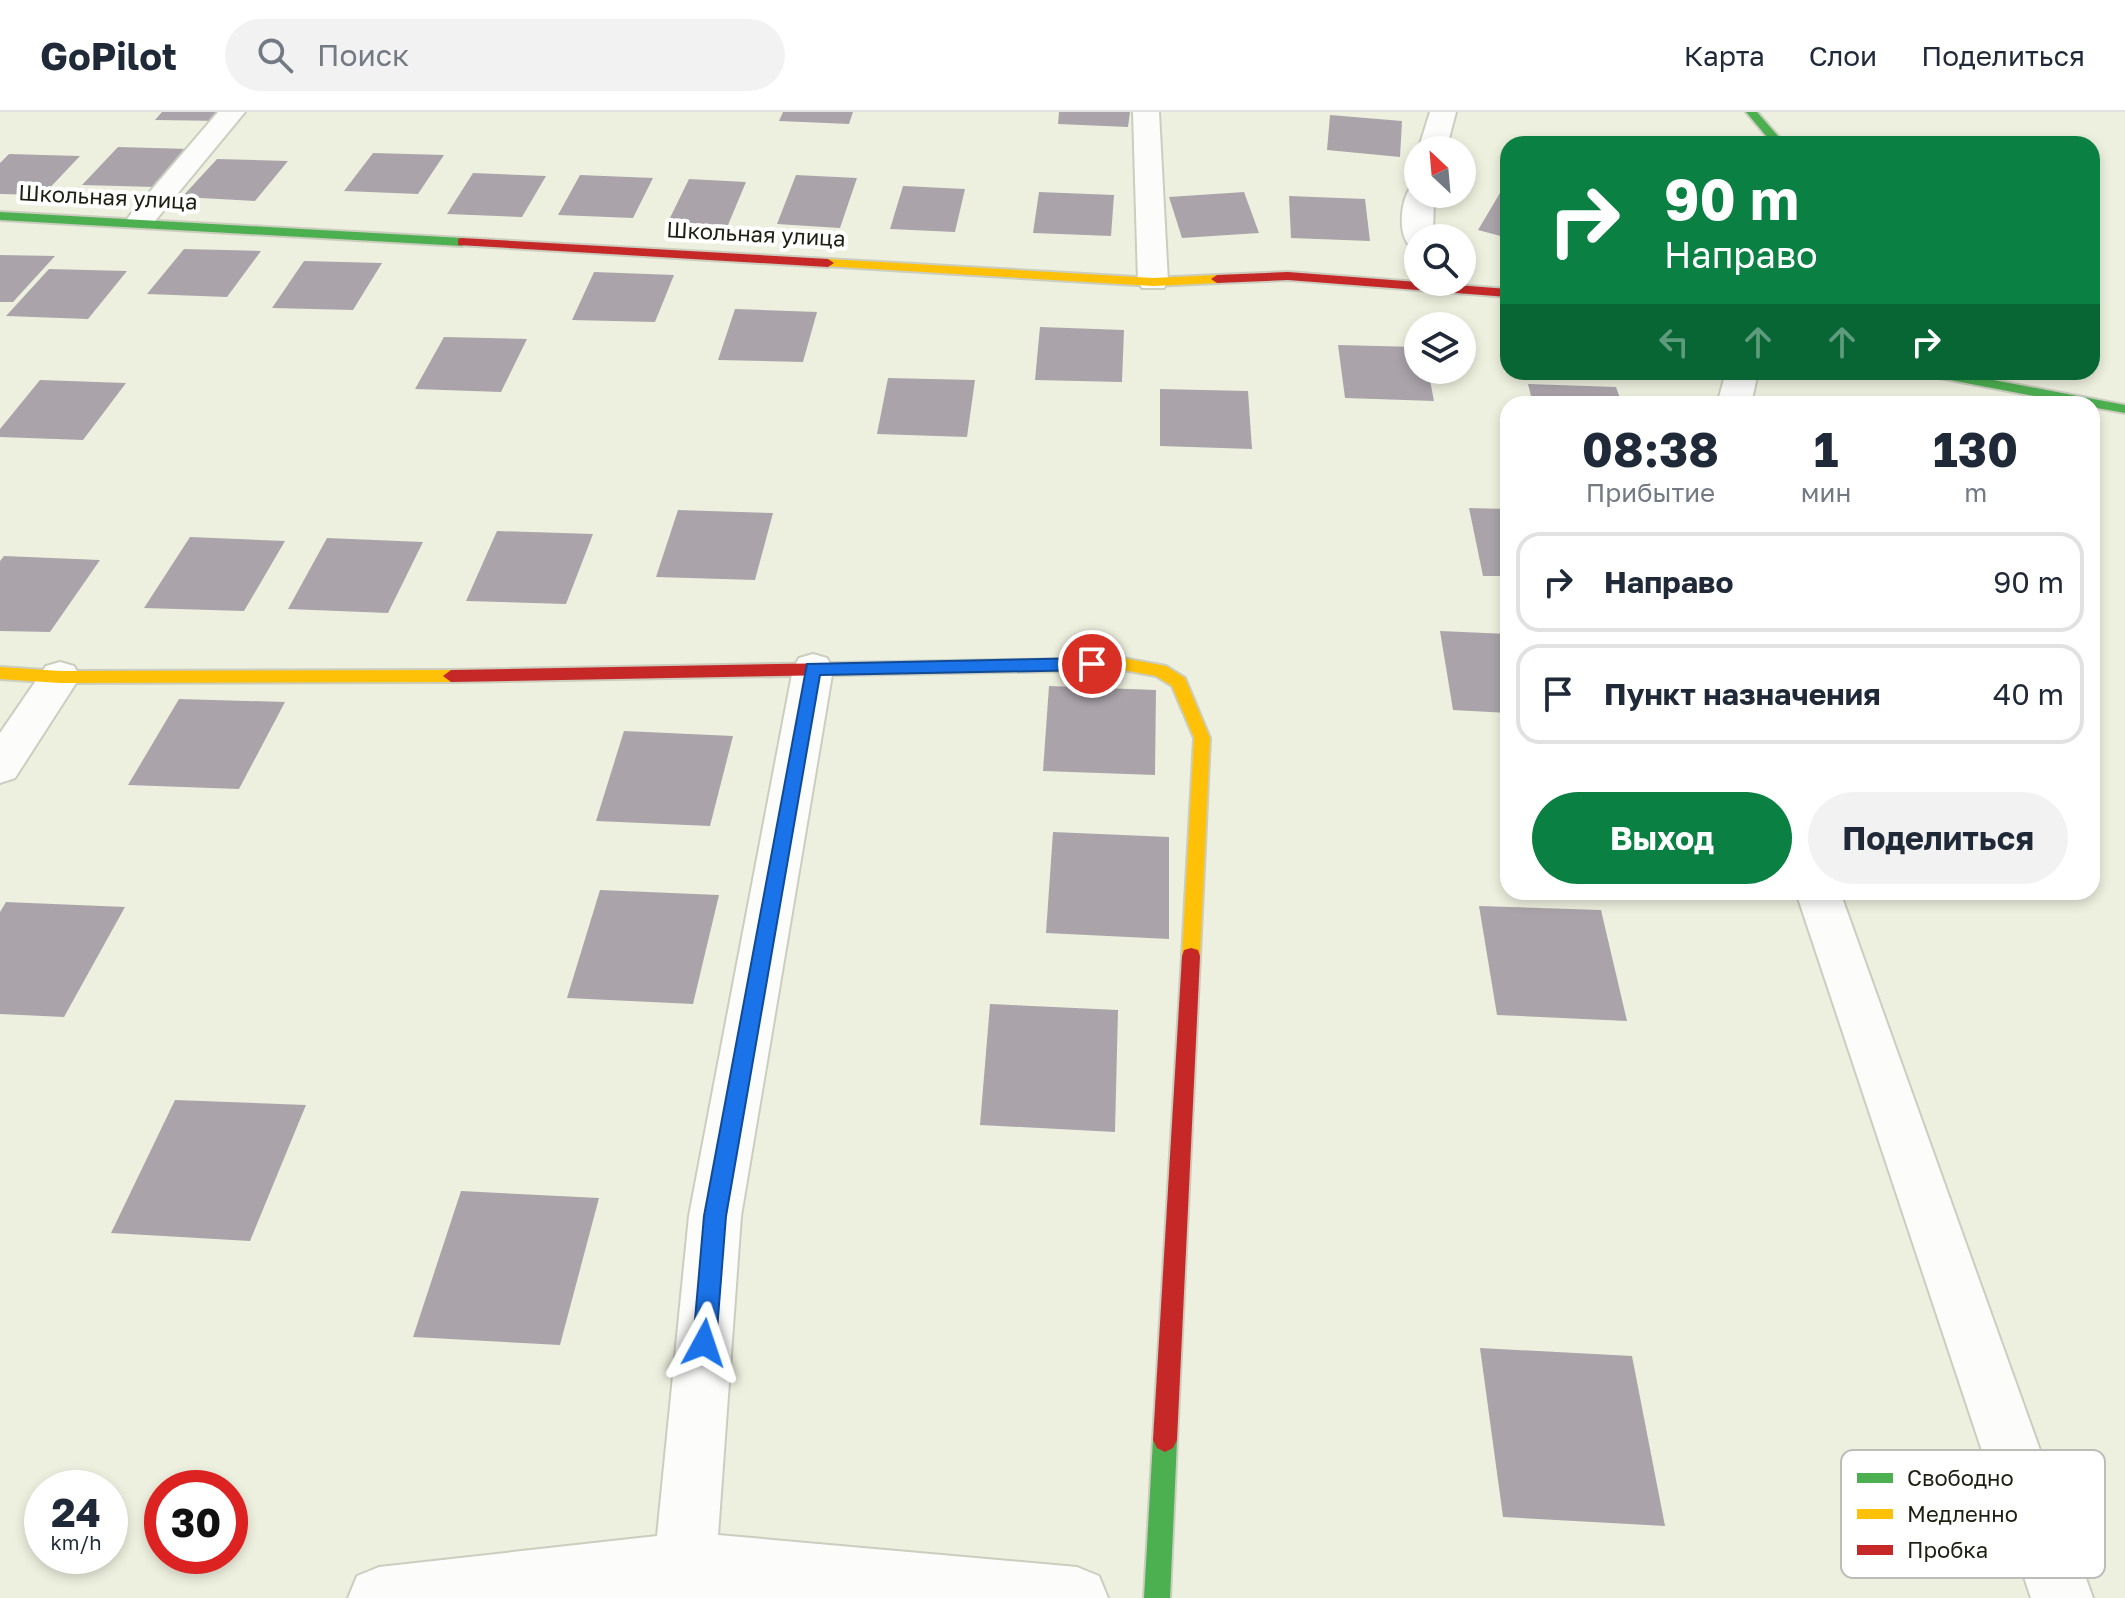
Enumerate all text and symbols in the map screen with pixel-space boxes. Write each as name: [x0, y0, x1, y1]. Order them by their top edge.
search box: [225, 19, 785, 91]
text: GoPilot: [40, 33, 177, 78]
icon: search: [253, 33, 297, 77]
text: Поиск: [317, 37, 409, 73]
text: Карта: [1684, 39, 1765, 72]
text: Слои: [1809, 39, 1877, 72]
text: Поделиться: [1921, 39, 2085, 72]
north arrow: [1404, 136, 1476, 208]
map controls: [1404, 136, 1476, 384]
text: 90 m: [1664, 165, 1799, 232]
icon: right: [1532, 168, 1636, 272]
street label: Школьная улица: [18, 178, 198, 215]
street label: Школьная улица: [666, 215, 846, 252]
button: search: [1404, 224, 1476, 296]
text: Направо: [1664, 233, 1818, 276]
button: layers: [1404, 312, 1476, 384]
icon: left: [1652, 320, 1696, 364]
icon: ahead: [1736, 320, 1780, 364]
icon: ahead: [1820, 320, 1864, 364]
icon: right: [1904, 320, 1948, 364]
text: 08:38: [1582, 420, 1719, 478]
text: 1: [1814, 420, 1838, 478]
text: 130: [1933, 420, 2018, 478]
text: Прибытие: [1586, 477, 1715, 508]
text: мин: [1801, 477, 1851, 508]
text: m: [1964, 477, 1987, 508]
icon: right: [1536, 560, 1580, 604]
text: Направо: [1604, 564, 1733, 600]
text: 90 m: [1993, 564, 2064, 600]
pin: [1058, 630, 1126, 698]
icon: arrive: [1070, 642, 1114, 686]
icon: arrive: [1536, 672, 1580, 716]
text: Пункт назначения: [1604, 676, 1881, 712]
text: 40 m: [1993, 676, 2064, 712]
button: Выход: [1532, 792, 1792, 884]
button: Поделиться: [1808, 792, 2068, 884]
position arrow: [662, 1301, 746, 1385]
legend: [1841, 1450, 2105, 1578]
text: Свободно: [1907, 1464, 2014, 1491]
speed limit sign: 30: [144, 1470, 248, 1574]
text: 24: [51, 1488, 101, 1536]
text: Медленно: [1907, 1500, 2018, 1527]
text: km/h: [51, 1530, 101, 1554]
text: Пробка: [1907, 1536, 1988, 1563]

